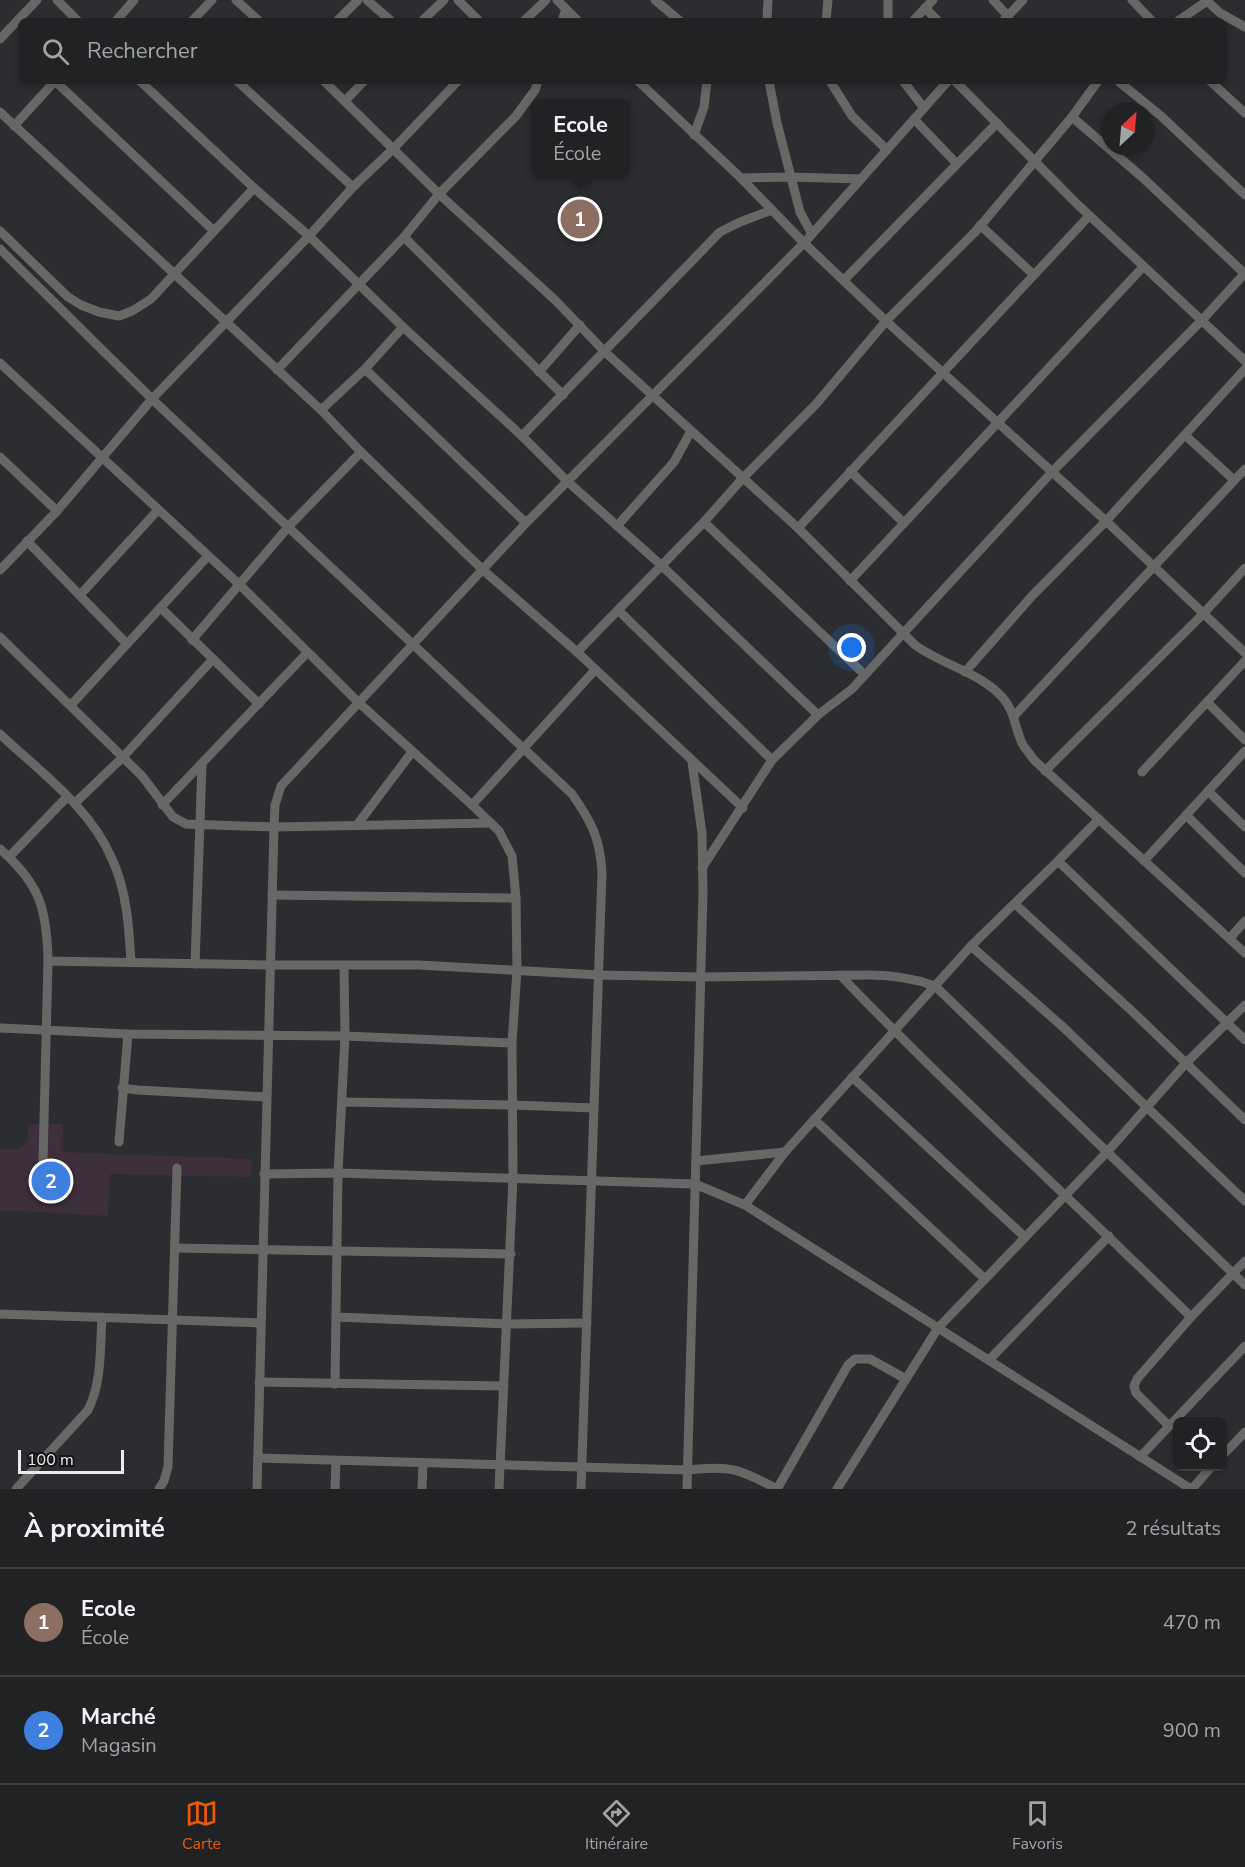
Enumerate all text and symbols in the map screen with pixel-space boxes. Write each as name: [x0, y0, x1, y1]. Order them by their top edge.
search box: [18, 18, 1227, 84]
icon: search: [39, 35, 72, 68]
text: Rechercher: [87, 36, 198, 66]
popup: [531, 99, 630, 177]
north arrow: [1101, 102, 1155, 156]
text: Ecole: [553, 110, 608, 140]
text: École: [553, 140, 601, 167]
pin: 1: [560, 196, 600, 242]
your location: [837, 633, 866, 662]
pin: 2: [32, 1158, 70, 1204]
map controls: [1173, 1417, 1227, 1471]
button: locate: [1173, 1417, 1227, 1471]
scale bar: [18, 1447, 124, 1474]
text: 100 m: [27, 1449, 74, 1471]
text: À proximité: [24, 1511, 165, 1546]
text: 2 résultats: [1125, 1515, 1221, 1542]
text: Ecole: [81, 1594, 136, 1624]
text: 1: [38, 1609, 50, 1636]
text: 470 m: [1163, 1609, 1221, 1636]
text: École: [81, 1624, 129, 1651]
text: Marché: [81, 1702, 156, 1732]
text: 2: [38, 1717, 50, 1744]
text: 900 m: [1163, 1717, 1221, 1744]
text: Magasin: [81, 1732, 157, 1759]
tab: Carte: [182, 1797, 221, 1855]
tab: Itinéraire: [585, 1797, 648, 1855]
tab: Favoris: [1012, 1797, 1063, 1855]

